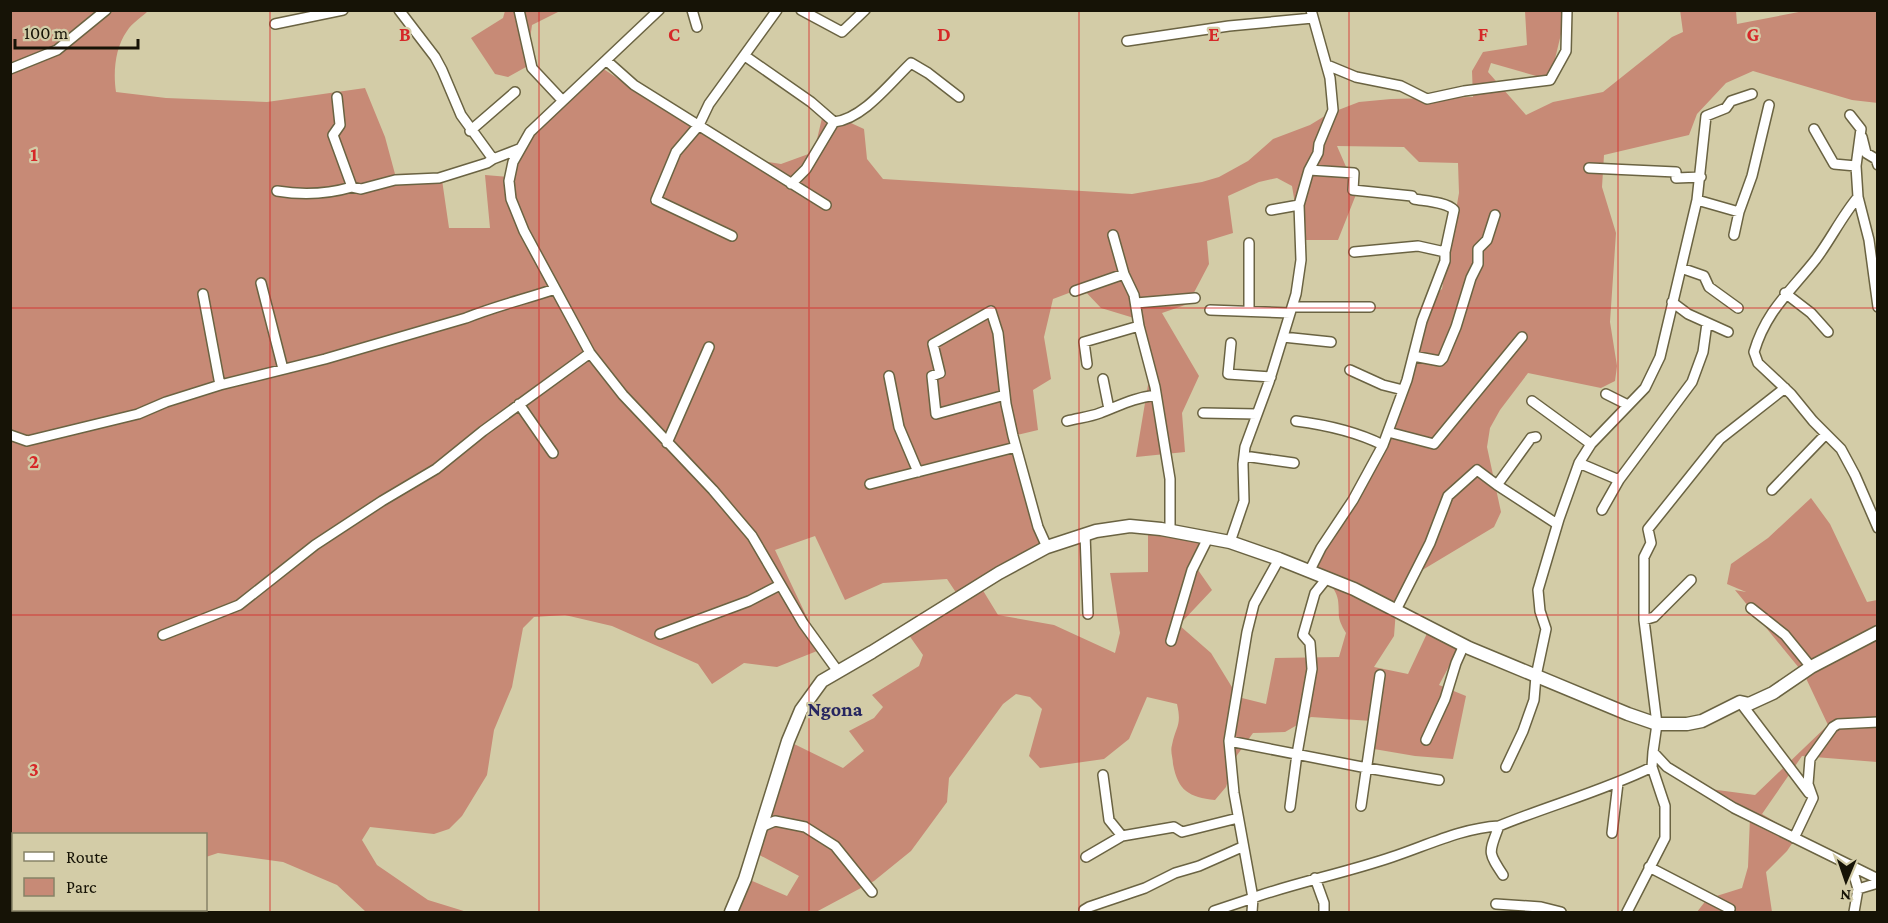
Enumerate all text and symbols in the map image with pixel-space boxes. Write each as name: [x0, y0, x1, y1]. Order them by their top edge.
scale bar: [15, 12, 138, 50]
text: 100 m: [24, 23, 69, 43]
text: B: [399, 23, 411, 45]
text: C: [668, 23, 680, 45]
text: D: [937, 23, 951, 45]
text: E: [1208, 23, 1220, 45]
text: F: [1478, 23, 1489, 45]
text: G: [1747, 23, 1760, 45]
text: 1: [30, 143, 38, 165]
text: 2: [29, 450, 39, 472]
district label: Ngona: [808, 698, 863, 720]
text: 3: [29, 758, 39, 780]
legend: [12, 833, 207, 911]
text: Route: [66, 847, 108, 867]
north arrow: [1816, 851, 1876, 911]
text: Parc: [66, 877, 97, 897]
text: N: [1840, 887, 1851, 904]

